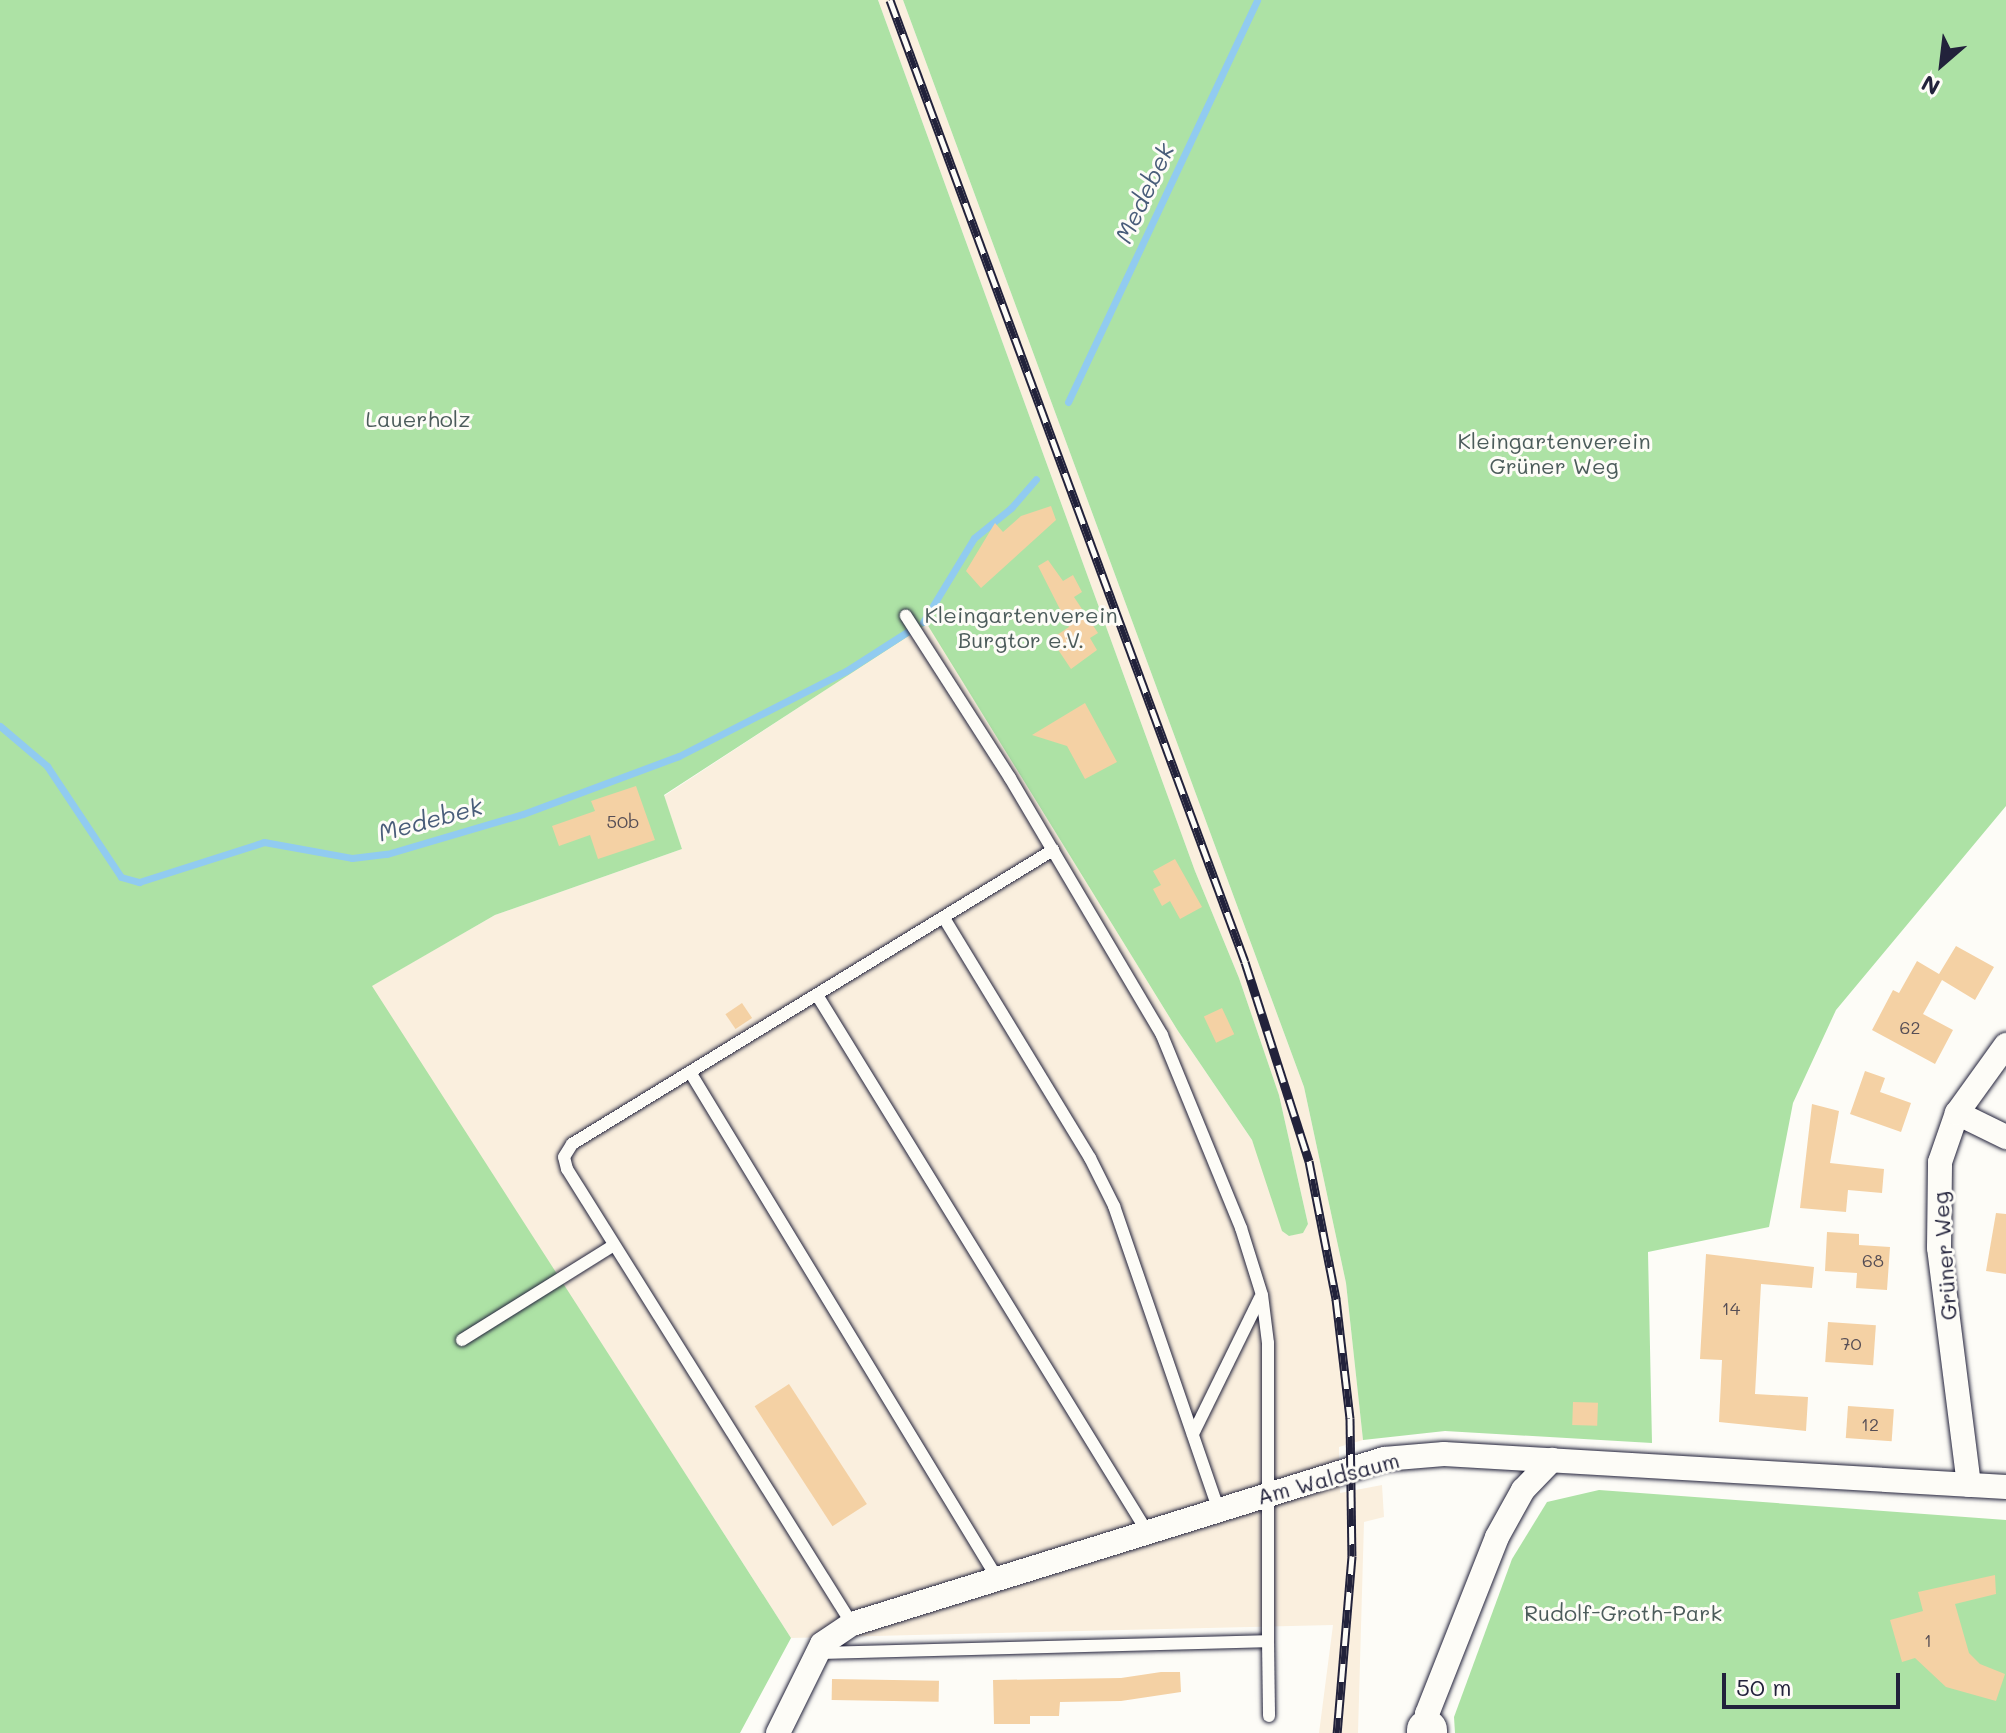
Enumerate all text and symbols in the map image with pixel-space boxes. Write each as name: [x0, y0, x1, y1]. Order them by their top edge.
north arrow: [1902, 24, 1982, 104]
text: N: [1916, 69, 1945, 102]
water label: Medebek: [1108, 138, 1180, 248]
park label: Lauerholz: [365, 406, 471, 432]
park label: Kleingartenverein Grüner Weg: [1457, 427, 1651, 478]
park label: Kleingartenverein Burgtor e.V.: [924, 601, 1118, 652]
water label: Medebek: [375, 791, 485, 847]
house number: 50b: [606, 810, 640, 832]
house number: 62: [1900, 1016, 1920, 1038]
street label: Grüner Weg: [1926, 1191, 1962, 1321]
house number: 68: [1862, 1249, 1884, 1271]
house number: 14: [1722, 1297, 1740, 1319]
house number: 70: [1840, 1332, 1862, 1354]
house number: 12: [1861, 1413, 1879, 1435]
street label: Am Waldsaum: [1254, 1446, 1402, 1510]
park label: Rudolf-Groth-Park: [1524, 1600, 1722, 1626]
house number: 1: [1924, 1629, 1932, 1651]
scale bar: [1726, 1657, 1904, 1707]
text: 50 m: [1736, 1671, 1792, 1702]

